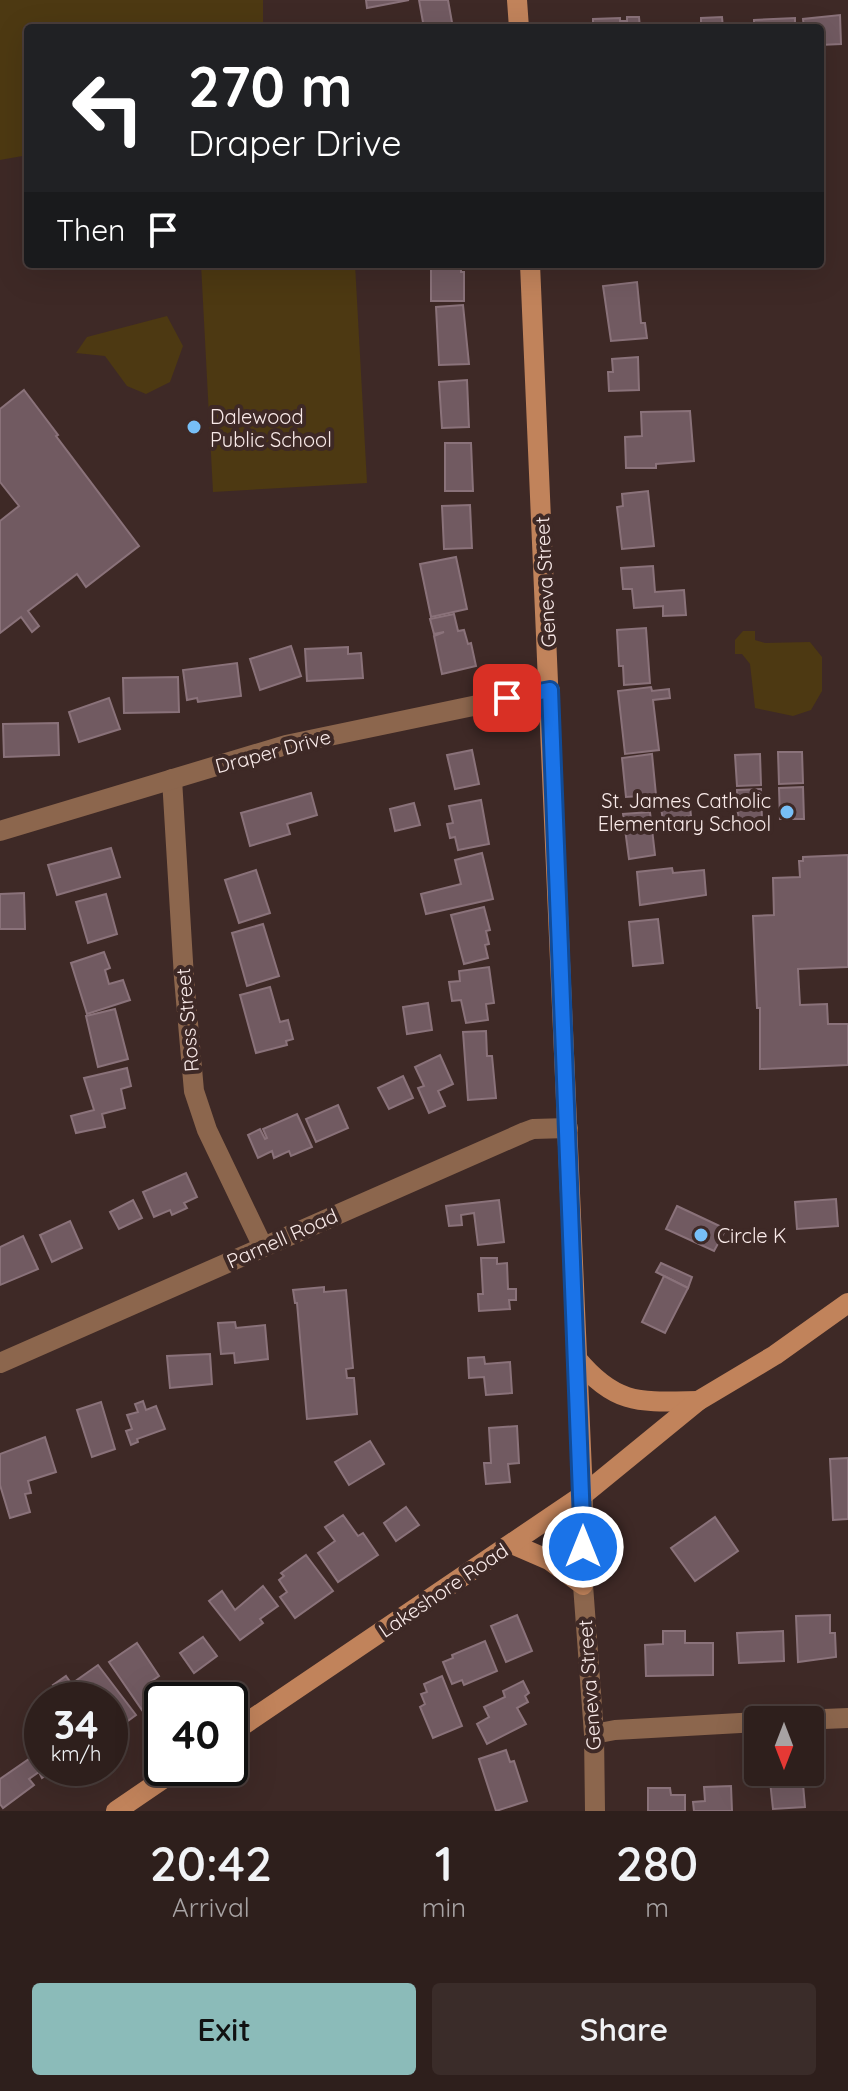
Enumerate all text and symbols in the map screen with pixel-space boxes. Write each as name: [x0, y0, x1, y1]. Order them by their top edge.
text: 270 m: [188, 51, 352, 121]
icon: left: [56, 56, 160, 160]
text: Draper Drive: [188, 120, 402, 165]
icon: arrive: [141, 208, 185, 252]
text: Then: [56, 211, 125, 249]
place label: Dalewood Public School: [210, 404, 332, 452]
marker: Dalewood Public School: [185, 418, 203, 436]
street label: Geneva Street: [529, 516, 561, 648]
pin: [473, 664, 541, 732]
icon: arrive: [485, 676, 529, 720]
street label: Draper Drive: [212, 724, 334, 778]
place label: St. James Catholic Elementary School: [598, 788, 771, 836]
marker: St. James Catholic Elementary School: [778, 803, 796, 821]
street label: Ross Street: [170, 967, 204, 1073]
street label: Parnell Road: [223, 1202, 341, 1274]
place label: Circle K: [717, 1223, 787, 1248]
marker: Circle K: [692, 1226, 710, 1244]
position arrow: [541, 1505, 625, 1589]
street label: Lakeshore Road: [374, 1537, 512, 1643]
street label: Geneva Street: [572, 1619, 606, 1751]
speed limit sign: 40: [144, 1682, 248, 1786]
text: 34: [54, 1699, 99, 1749]
north arrow: [744, 1706, 824, 1786]
map controls: [744, 1706, 824, 1786]
text: km/h: [51, 1741, 101, 1766]
text: 20:42: [150, 1833, 272, 1893]
text: 1: [435, 1833, 453, 1893]
text: 280: [616, 1833, 698, 1893]
text: Arrival: [172, 1891, 250, 1924]
text: min: [422, 1891, 466, 1924]
text: m: [645, 1891, 669, 1924]
button: Exit: [32, 1983, 416, 2075]
button: Share: [432, 1983, 816, 2075]

